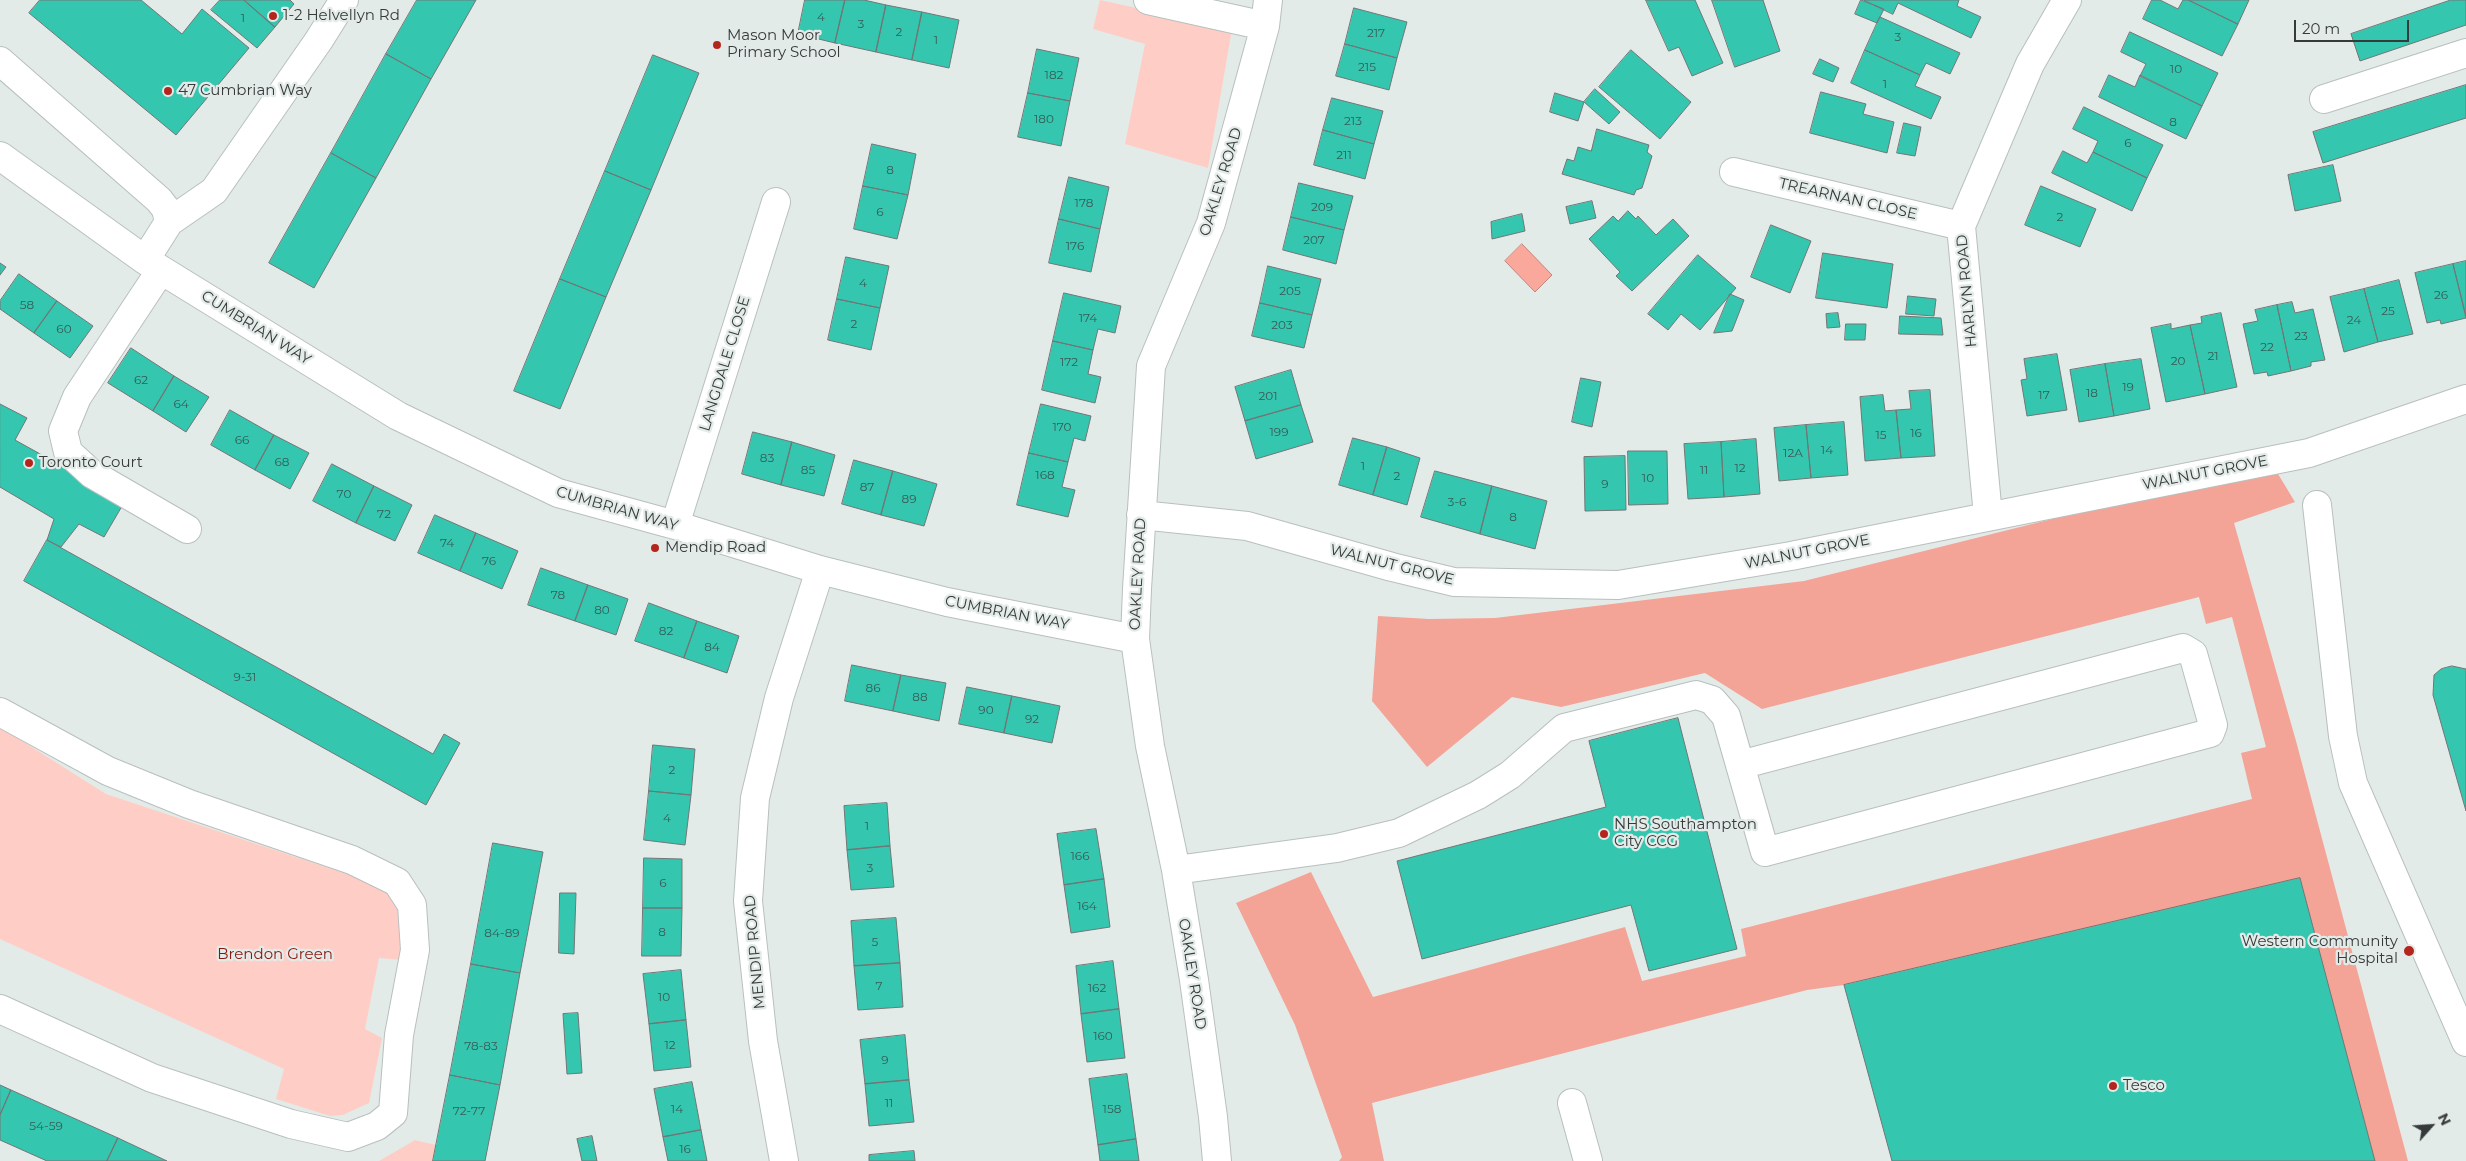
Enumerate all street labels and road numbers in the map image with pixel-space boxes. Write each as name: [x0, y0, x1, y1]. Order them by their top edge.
street label: OAKLEY ROAD: [1196, 126, 1246, 238]
street label: TREARNAN CLOSE: [1777, 174, 1919, 224]
street label: HARLYN ROAD: [1953, 234, 1981, 348]
street label: CUMBRIAN WAY: [198, 287, 314, 369]
street label: LANGDALE CLOSE: [696, 294, 754, 434]
street label: WALNUT GROVE: [2141, 452, 2269, 494]
street label: CUMBRIAN WAY: [554, 483, 680, 535]
street label: OAKLEY ROAD: [1126, 517, 1150, 631]
street label: WALNUT GROVE: [1743, 531, 1871, 573]
street label: WALNUT GROVE: [1328, 541, 1456, 589]
street label: CUMBRIAN WAY: [943, 592, 1071, 634]
street label: MENDIP ROAD: [741, 894, 769, 1010]
street label: OAKLEY ROAD: [1174, 917, 1210, 1031]

